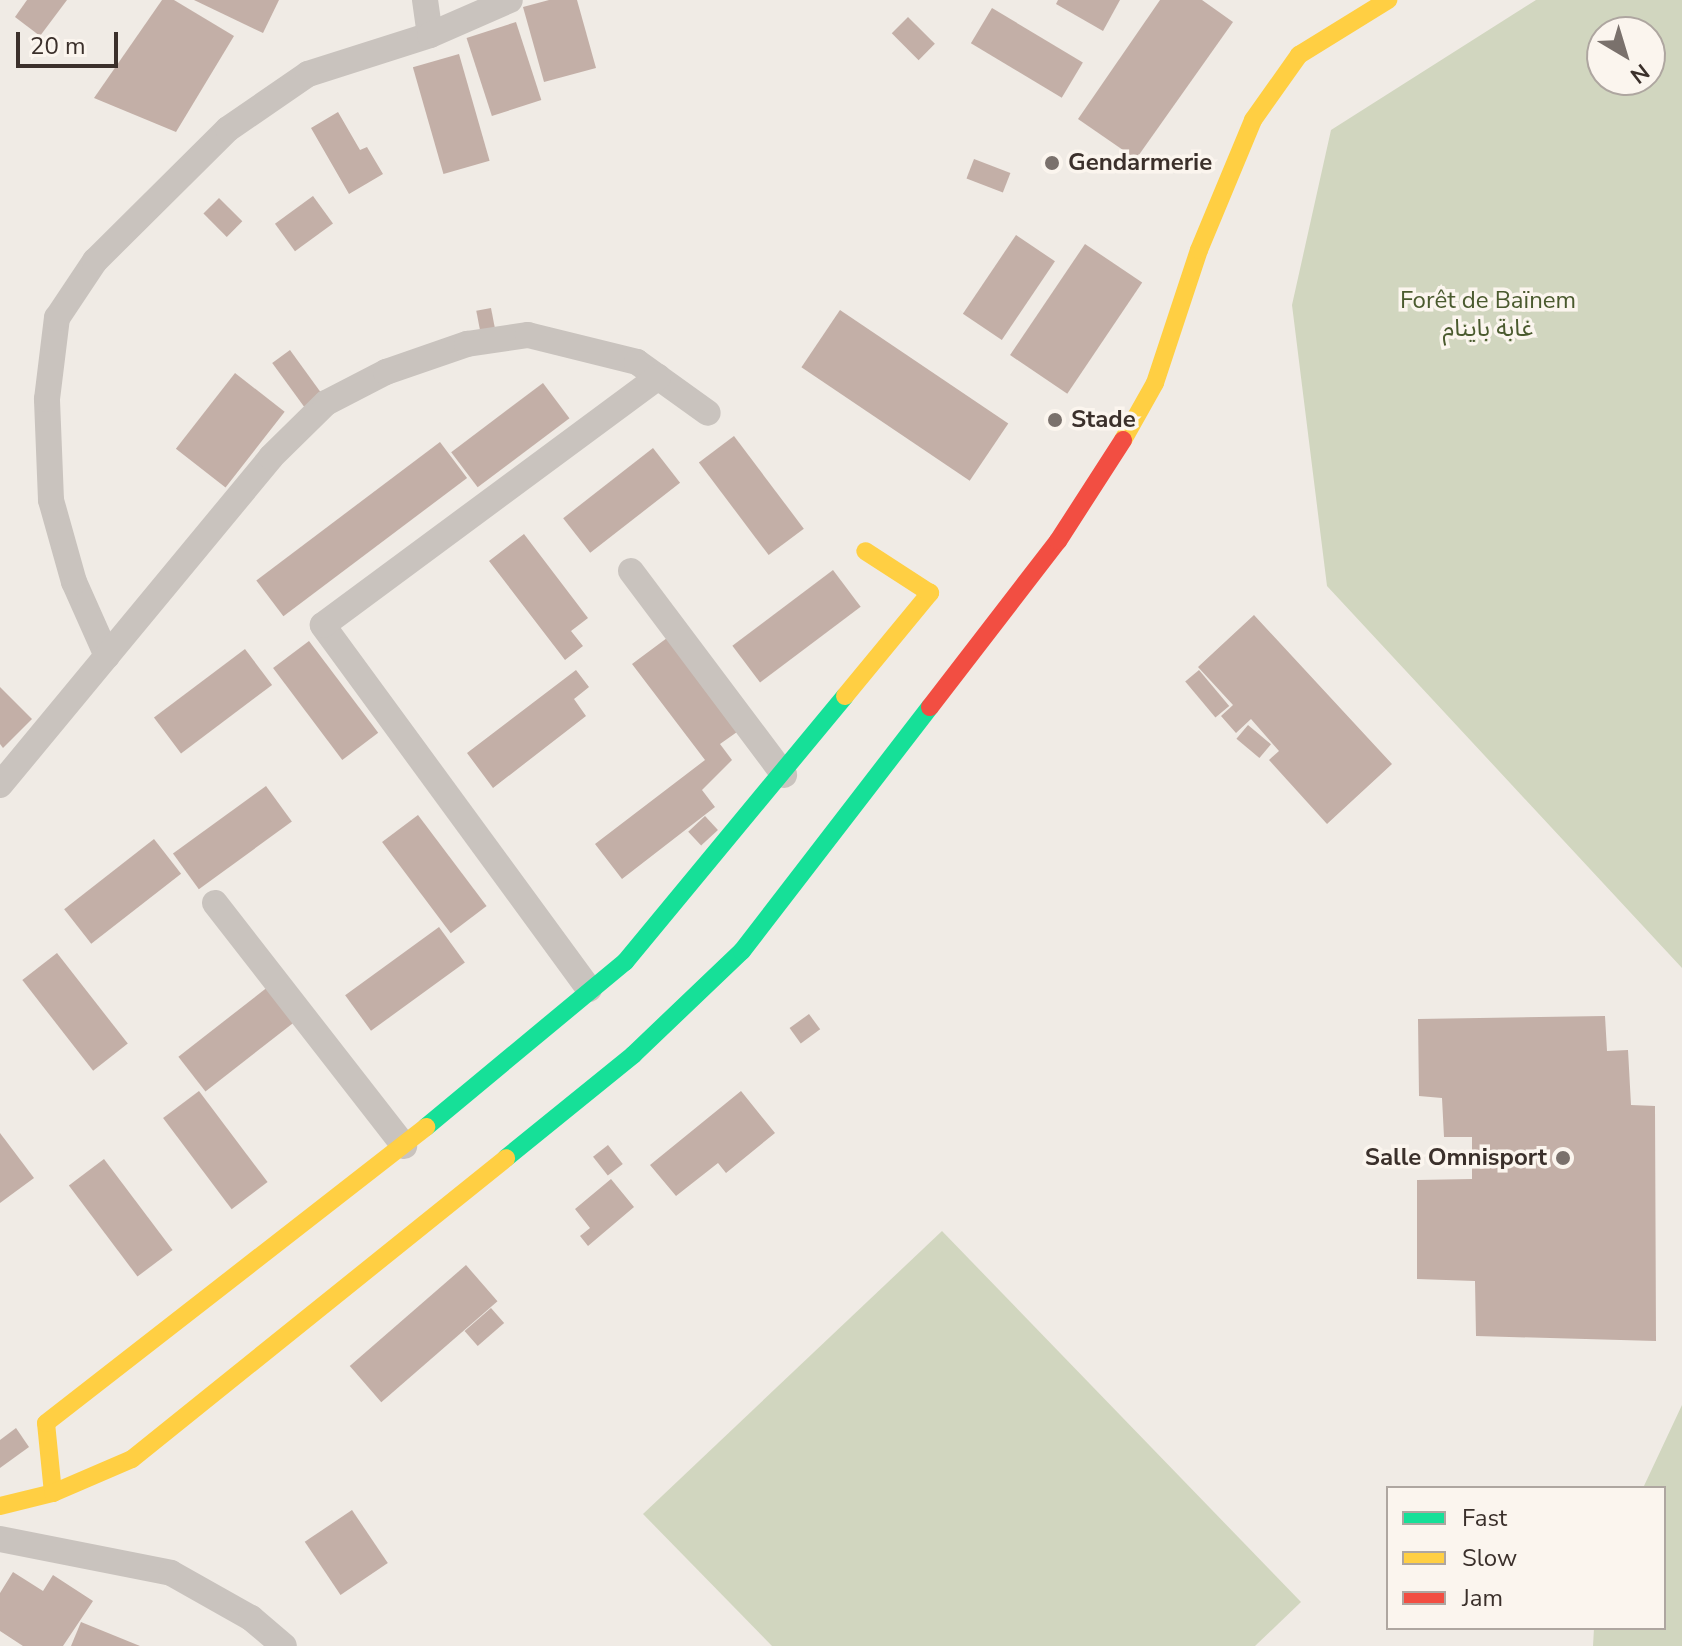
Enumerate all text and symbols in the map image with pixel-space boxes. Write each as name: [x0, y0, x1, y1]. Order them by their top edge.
scale bar: [20, 16, 122, 66]
north arrow: [1586, 16, 1666, 96]
text: 20 m: [30, 30, 86, 62]
text: N: [1624, 56, 1655, 90]
place label: Gendarmerie: [1068, 149, 1212, 177]
marker: Gendarmerie: [1043, 154, 1061, 172]
park label: Forêt de Baïnem غابة باينام: [1400, 287, 1576, 343]
place label: Stade: [1071, 406, 1136, 434]
marker: Stade: [1046, 411, 1064, 429]
place label: Salle Omnisport: [1365, 1144, 1547, 1172]
marker: Salle Omnisport: [1554, 1149, 1572, 1167]
legend: [1386, 1486, 1666, 1630]
text: Fast: [1462, 1502, 1507, 1534]
text: Slow: [1462, 1542, 1517, 1574]
text: Jam: [1462, 1582, 1503, 1614]

